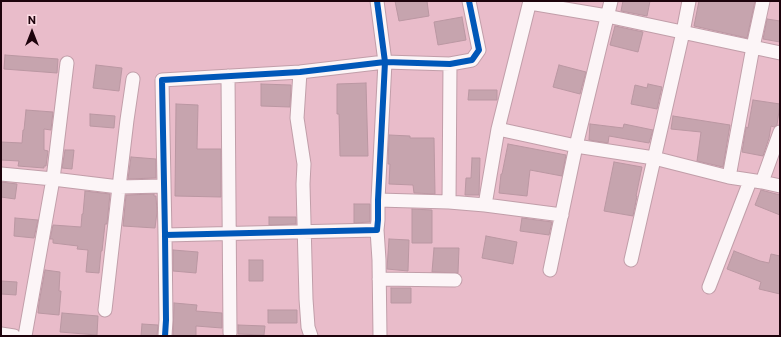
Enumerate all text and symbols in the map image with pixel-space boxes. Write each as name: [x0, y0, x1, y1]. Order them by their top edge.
north arrow: [12, 12, 52, 52]
text: N: [28, 13, 36, 26]

